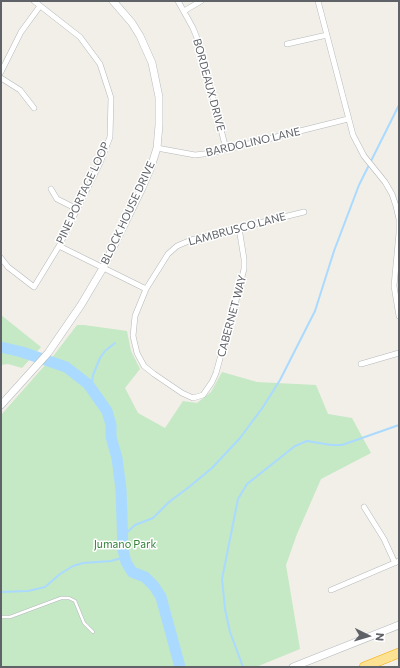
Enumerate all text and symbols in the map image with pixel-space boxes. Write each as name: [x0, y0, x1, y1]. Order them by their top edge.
street label: BORDEAUX DRIVE: [190, 37, 228, 133]
street label: BARDOLINO LANE: [204, 125, 302, 159]
street label: PINE PORTAGE LOOP: [54, 140, 112, 246]
street label: BLOCK HOUSE DRIVE: [98, 159, 158, 267]
street label: LAMBRUSCO LANE: [187, 210, 287, 248]
street label: CABERNET WAY: [215, 274, 249, 358]
park label: Jumano Park: [94, 537, 156, 551]
north arrow: [348, 616, 388, 656]
text: N: [374, 632, 387, 642]

